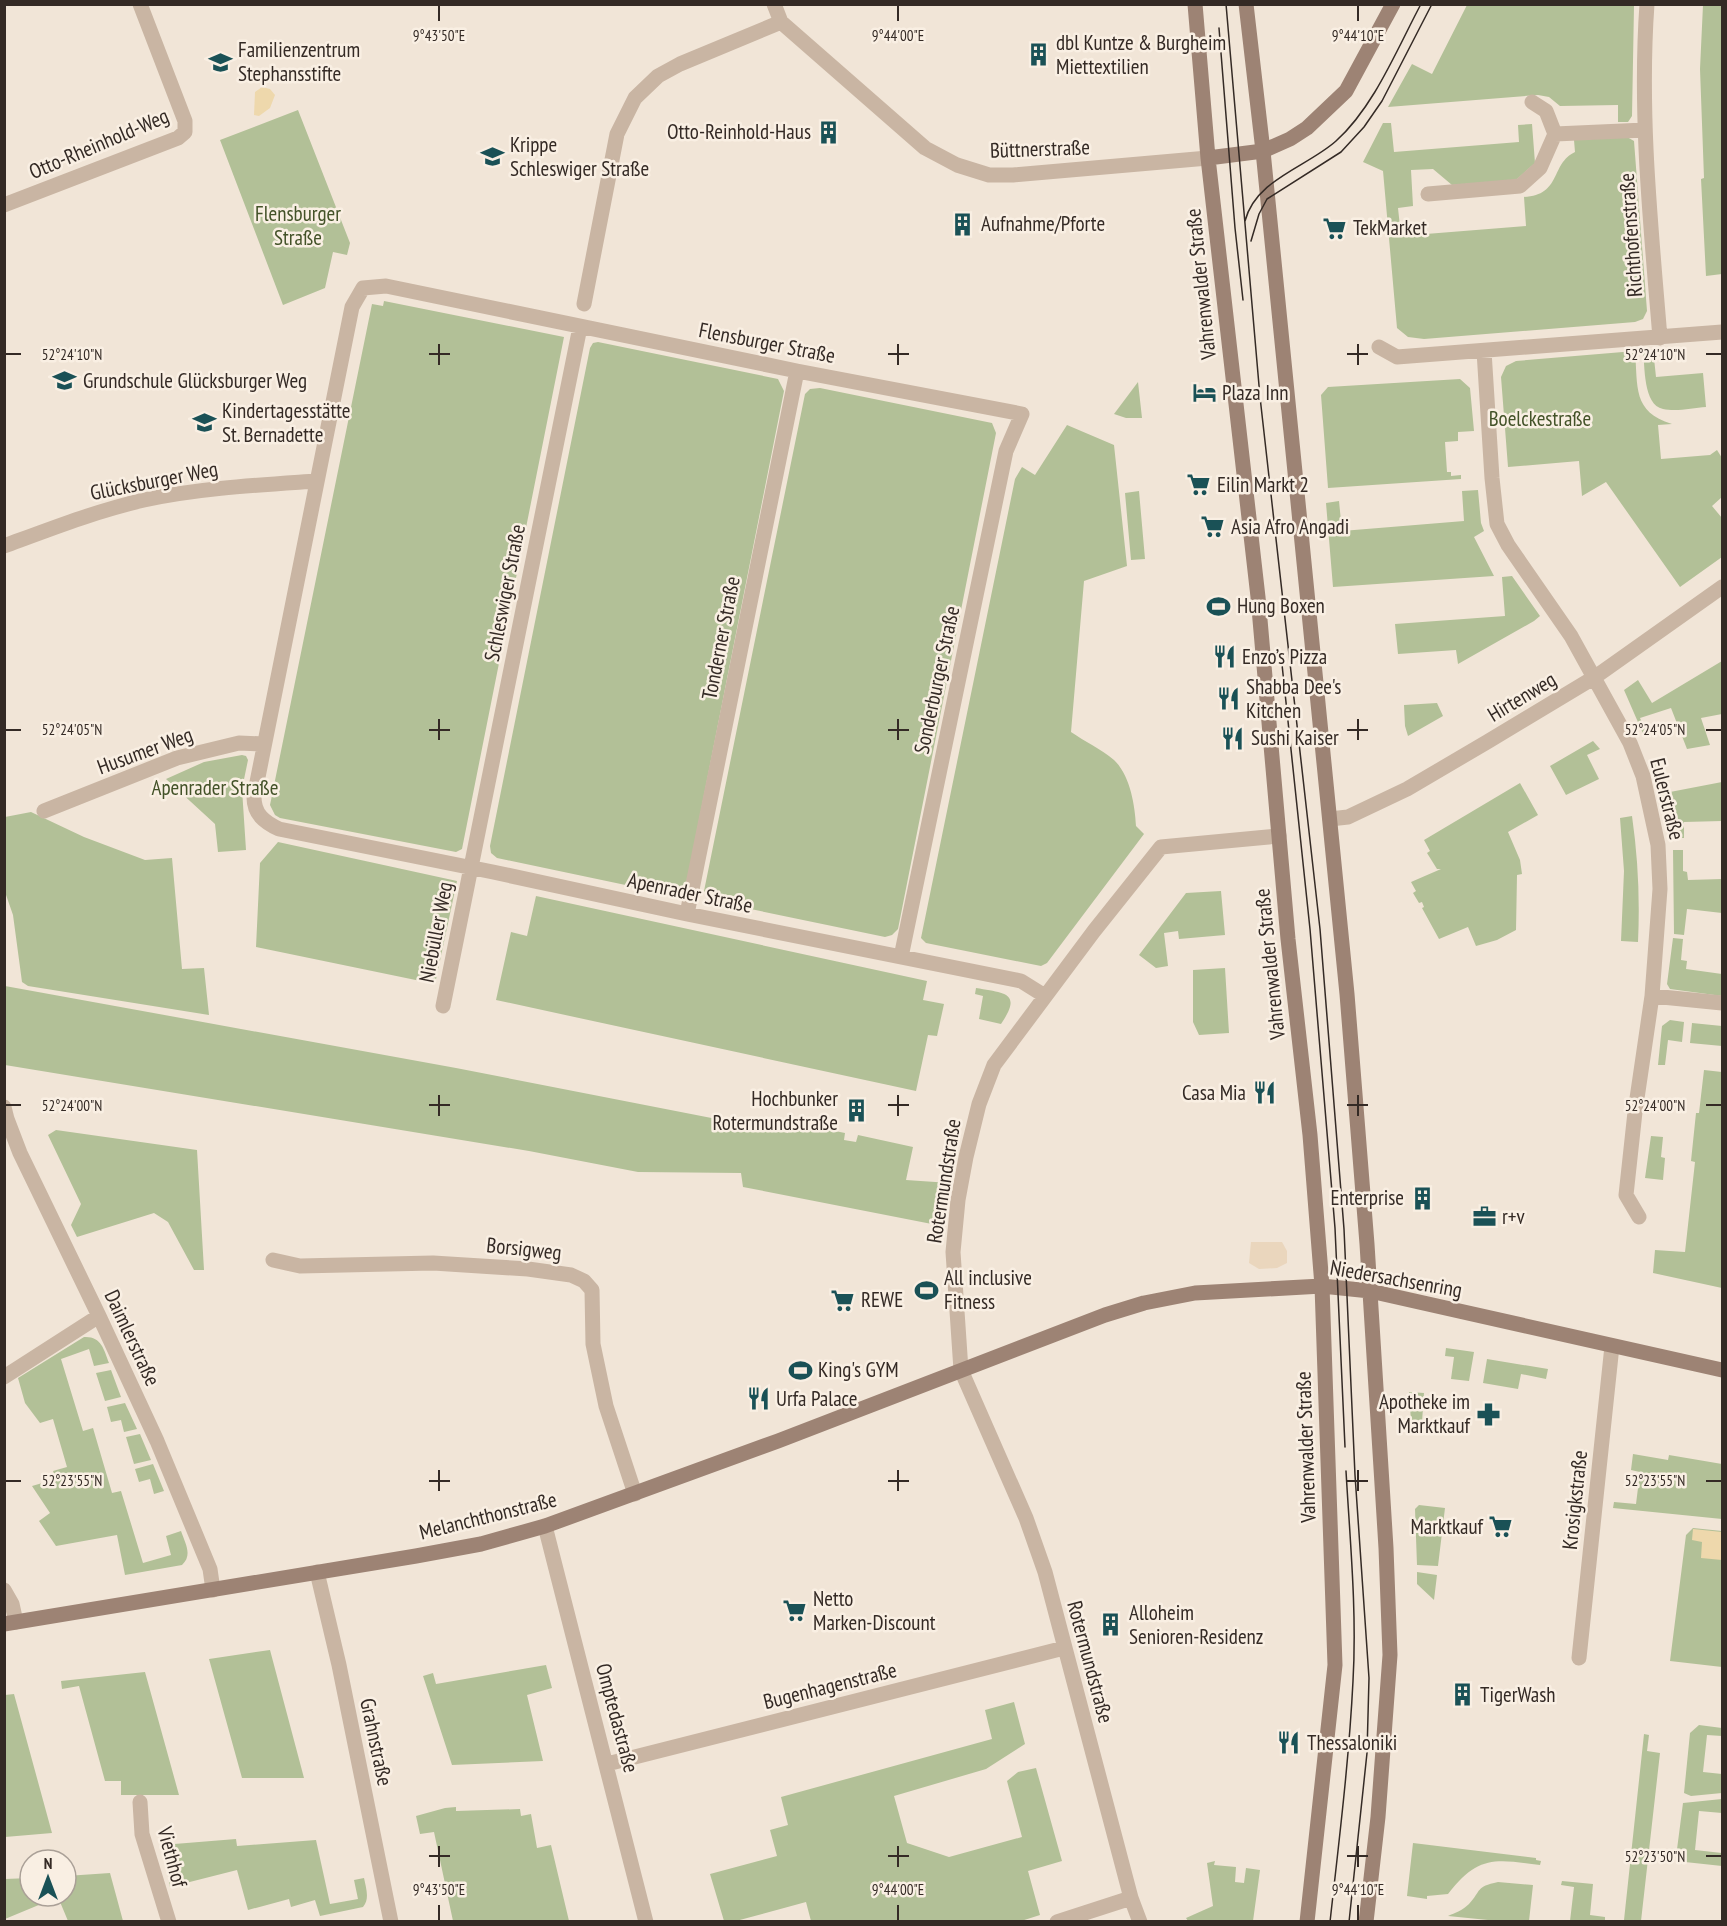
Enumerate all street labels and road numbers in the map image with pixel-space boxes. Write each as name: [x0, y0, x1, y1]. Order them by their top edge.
street label: Otto-Rheinhold-Weg: [25, 102, 173, 185]
street label: Büttnerstraße: [989, 133, 1091, 164]
street label: Richthofenstraße: [1613, 172, 1648, 298]
street label: Vahrenwalder Straße: [1179, 207, 1222, 362]
street label: Flensburger Straße: [697, 316, 838, 369]
street label: Glücksburger Weg: [88, 455, 220, 506]
street label: Schleswiger Straße: [478, 522, 531, 664]
street label: Tonderner Straße: [695, 574, 746, 702]
street label: Sonderburger Straße: [908, 603, 965, 756]
street label: Hirtenweg: [1482, 666, 1561, 728]
street label: Husumer Weg: [93, 721, 196, 780]
street label: Eulerstraße: [1644, 755, 1691, 843]
street label: Apenrader Straße: [625, 866, 755, 919]
street label: Niebüller Weg: [413, 879, 458, 985]
street label: Vahrenwalder Straße: [1248, 887, 1291, 1042]
street label: Rotermundstraße: [920, 1117, 967, 1245]
street label: Borsigweg: [485, 1231, 563, 1266]
street label: Niedersachsenring: [1328, 1254, 1464, 1303]
street label: Daimlerstraße: [98, 1285, 166, 1390]
street label: Vahrenwalder Straße: [1289, 1371, 1322, 1524]
street label: Krosigkstraße: [1556, 1449, 1593, 1551]
street label: Melanchthonstraße: [416, 1485, 559, 1546]
street label: Rotermundstraße: [1061, 1598, 1120, 1726]
street label: Bugenhagenstraße: [760, 1656, 899, 1715]
street label: Omptedastraße: [590, 1660, 645, 1775]
street label: Grahnstraße: [354, 1696, 399, 1788]
street label: Viethhof: [151, 1823, 194, 1891]

